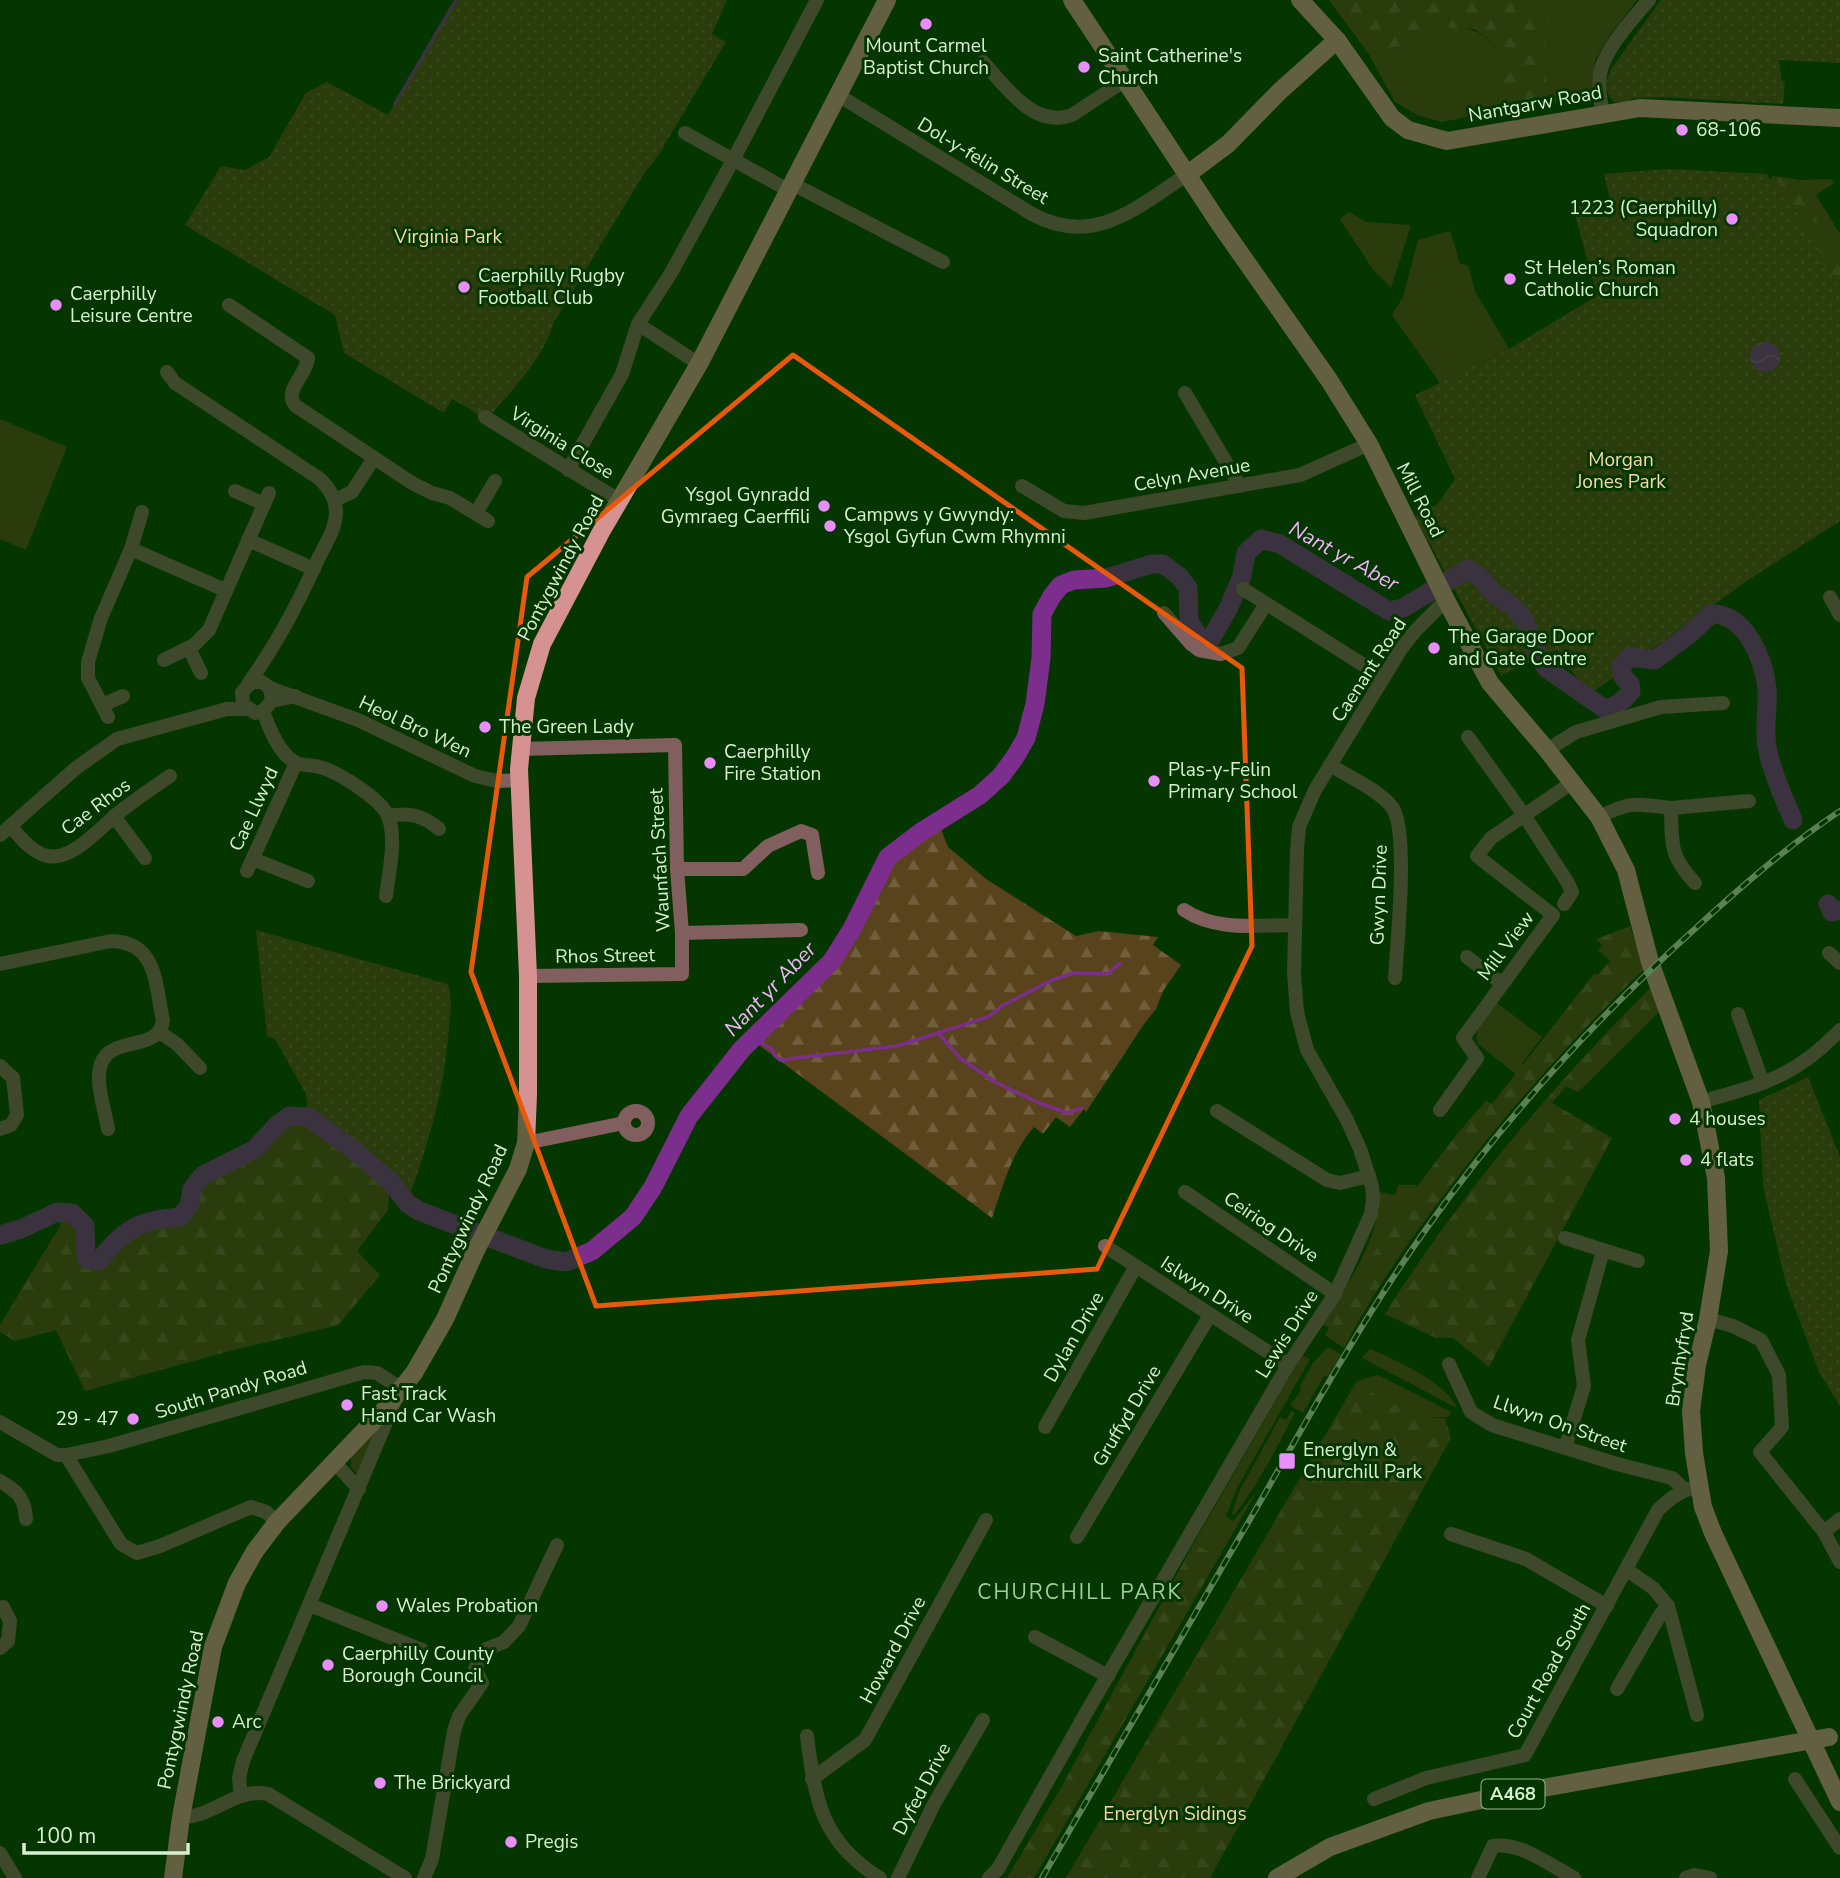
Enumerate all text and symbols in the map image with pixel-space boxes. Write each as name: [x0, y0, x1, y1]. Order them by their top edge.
marker: Mount Carmel Baptist Church: [918, 16, 934, 32]
place label: Mount Carmel Baptist Church: [863, 33, 989, 81]
place label: Saint Catherine's Church: [1098, 43, 1242, 91]
marker: Saint Catherine's Church: [1076, 59, 1092, 75]
street label: Nantgarw Road: [1466, 79, 1604, 129]
street label: Dol-y-felin Street: [912, 111, 1054, 211]
place label: 68-106: [1696, 117, 1761, 143]
marker: 68-106: [1674, 122, 1690, 138]
place label: 1223 (Caerphilly) Squadron: [1569, 195, 1718, 243]
marker: 1223 (Caerphilly) Squadron: [1724, 211, 1740, 227]
park label: Virginia Park: [393, 224, 502, 250]
place label: St Helen’s Roman Catholic Church: [1524, 255, 1676, 303]
place label: Caerphilly Rugby Football Club: [478, 263, 625, 311]
marker: St Helen’s Roman Catholic Church: [1502, 271, 1518, 287]
marker: Caerphilly Rugby Football Club: [456, 279, 472, 295]
place label: Caerphilly Leisure Centre: [70, 281, 193, 329]
marker: Caerphilly Leisure Centre: [48, 297, 64, 313]
street label: Virginia Close: [504, 400, 619, 485]
park label: Morgan Jones Park: [1575, 447, 1666, 495]
street label: Celyn Avenue: [1132, 452, 1252, 498]
street label: Mill Road: [1390, 458, 1450, 542]
place label: Ysgol Gynradd Gymraeg Caerffili: [661, 482, 810, 530]
street label: Pontygwindy Road: [512, 491, 610, 645]
marker: Ysgol Gynradd Gymraeg Caerffili: [816, 498, 832, 514]
place label: Campws y Gwyndy: Ysgol Gyfun Cwm Rhymni: [843, 502, 1066, 550]
water label: Nant yr Aber: [1284, 514, 1404, 598]
marker: Campws y Gwyndy: Ysgol Gyfun Cwm Rhymni: [822, 518, 838, 534]
street label: Caenant Road: [1325, 613, 1413, 727]
place label: The Garage Door and Gate Centre: [1448, 624, 1594, 672]
marker: The Garage Door and Gate Centre: [1426, 640, 1442, 656]
street label: Heol Bro Wen: [355, 690, 475, 764]
place label: The Green Lady: [499, 714, 634, 740]
marker: The Green Lady: [477, 719, 493, 735]
place label: Caerphilly Fire Station: [724, 739, 821, 787]
marker: Caerphilly Fire Station: [702, 755, 718, 771]
place label: Plas-y-Felin Primary School: [1168, 757, 1298, 805]
street label: Cae Llwyd: [223, 763, 285, 855]
street label: Cae Rhos: [56, 772, 136, 842]
marker: Plas-y-Felin Primary School: [1146, 773, 1162, 789]
street label: Waunfach Street: [643, 787, 677, 933]
street label: Gwyn Drive: [1364, 844, 1394, 946]
street label: Mill View: [1471, 906, 1541, 986]
water label: Nant yr Aber: [718, 935, 823, 1042]
street label: Rhos Street: [555, 942, 656, 970]
place label: 4 houses: [1689, 1106, 1766, 1132]
marker: 4 houses: [1667, 1111, 1683, 1127]
street label: Pontygwindy Road: [422, 1140, 514, 1298]
place label: 4 flats: [1700, 1147, 1754, 1173]
marker: 4 flats: [1678, 1152, 1694, 1168]
street label: Ceiriog Drive: [1218, 1186, 1324, 1268]
street label: Islwyn Drive: [1155, 1250, 1259, 1330]
street label: Lewis Drive: [1250, 1285, 1324, 1383]
street label: Dylan Drive: [1038, 1287, 1110, 1387]
street label: Brynhyfryd: [1660, 1310, 1700, 1408]
street label: South Pandy Road: [152, 1355, 310, 1425]
street label: Gruffyd Drive: [1086, 1360, 1168, 1472]
place label: Fast Track Hand Car Wash: [361, 1381, 496, 1429]
street label: Llwyn On Street: [1490, 1389, 1631, 1459]
marker: Fast Track Hand Car Wash: [339, 1397, 355, 1413]
place label: 29 - 47: [56, 1406, 119, 1432]
marker: 29 - 47: [125, 1411, 141, 1427]
place label: Energlyn & Churchill Park: [1303, 1437, 1422, 1485]
marker: Energlyn & Churchill Park: [1277, 1451, 1297, 1471]
district label: CHURCHILL PARK: [977, 1578, 1183, 1606]
street label: Howard Drive: [854, 1592, 932, 1708]
place label: Wales Probation: [396, 1593, 538, 1619]
marker: Wales Probation: [374, 1598, 390, 1614]
street label: Court Road South: [1501, 1598, 1597, 1744]
street label: Pontygwindy Road: [151, 1628, 211, 1792]
place label: Caerphilly County Borough Council: [342, 1641, 494, 1689]
marker: Caerphilly County Borough Council: [320, 1657, 336, 1673]
place label: Arc: [232, 1709, 262, 1735]
marker: Arc: [210, 1714, 226, 1730]
street label: Dyfed Drive: [887, 1738, 957, 1840]
place label: The Brickyard: [394, 1770, 511, 1796]
marker: The Brickyard: [372, 1775, 388, 1791]
road number: A468: [1482, 1779, 1544, 1808]
park label: Energlyn Sidings: [1103, 1801, 1247, 1827]
scale bar: [24, 1812, 189, 1856]
text: 100 m: [35, 1822, 96, 1850]
place label: Pregis: [525, 1829, 578, 1855]
marker: Pregis: [503, 1834, 519, 1850]

